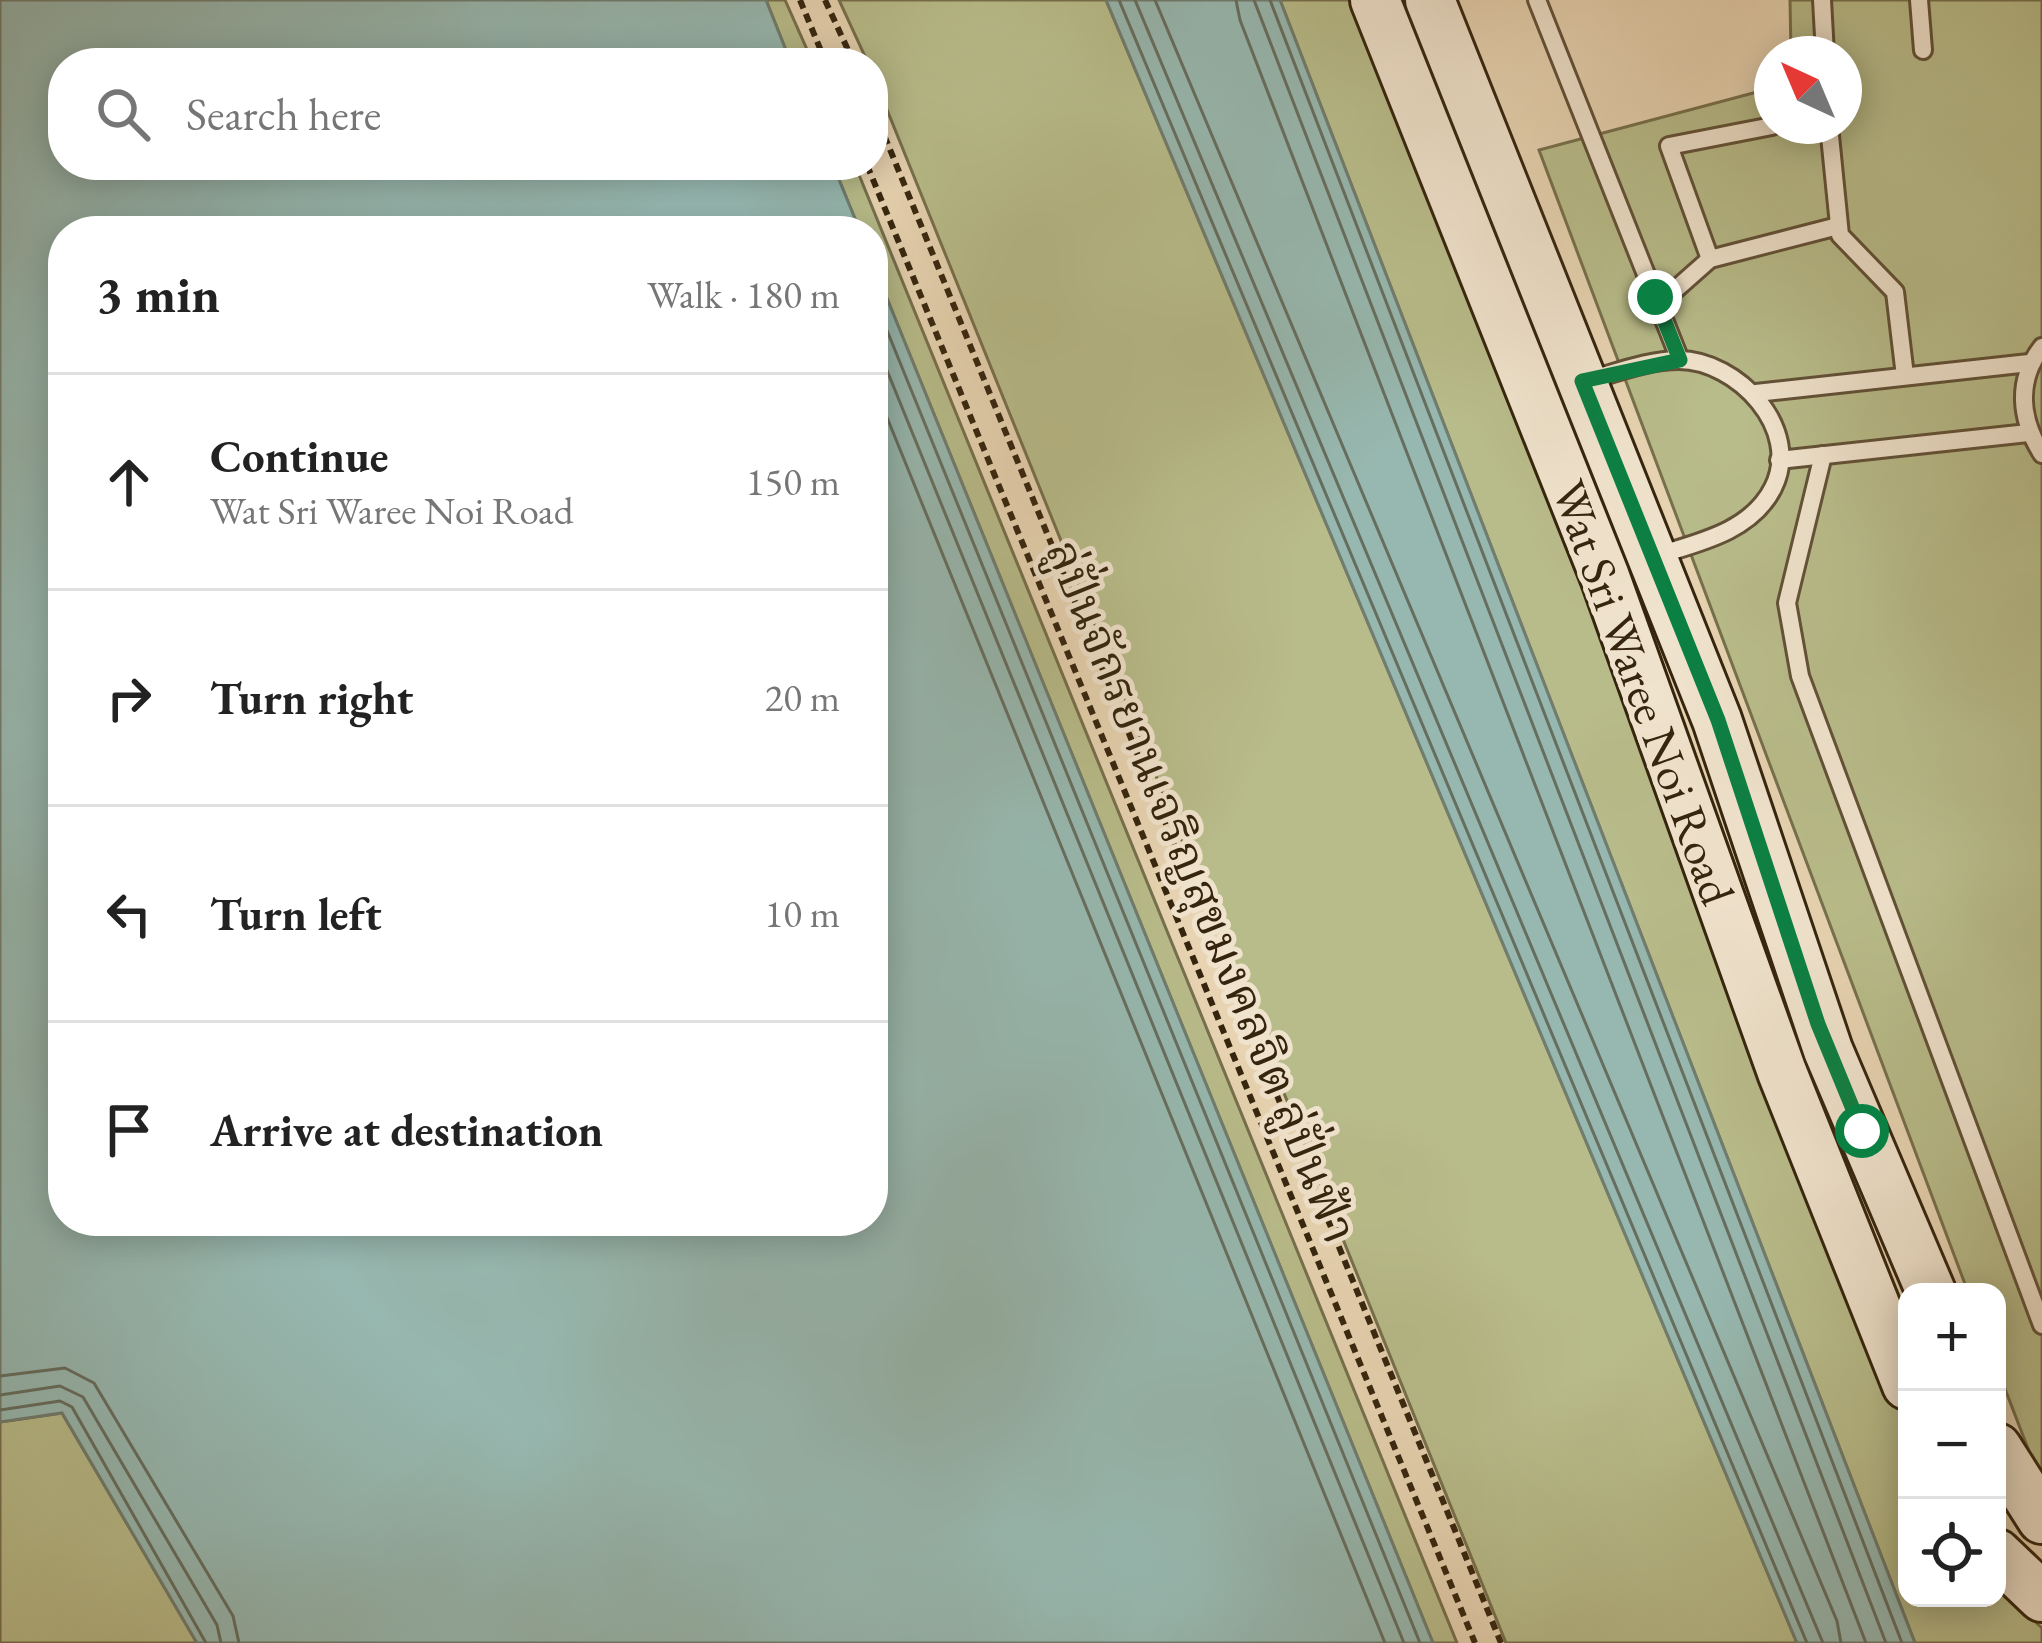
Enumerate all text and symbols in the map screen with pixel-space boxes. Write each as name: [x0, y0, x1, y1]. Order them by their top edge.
north arrow: [1754, 36, 1862, 144]
search box: [48, 48, 888, 180]
icon: search: [90, 81, 156, 147]
text: Search here: [186, 85, 381, 143]
text: 3 min: [96, 261, 220, 327]
text: Walk · 180 m: [647, 269, 840, 320]
route end: [1628, 270, 1682, 324]
text: Continue: [210, 427, 388, 485]
icon: ahead: [96, 449, 162, 515]
text: 150 m: [746, 456, 840, 507]
street label: Wat Sri Waree Noi Road: [1538, 471, 1750, 913]
text: Wat Sri Waree Noi Road: [210, 485, 573, 536]
street label: ลู่ปั่นจักรยานเจริญสุขมงคลจิต ลู่ปั่นฟ้า: [1032, 529, 1375, 1252]
icon: right: [96, 665, 162, 731]
text: Turn right: [210, 669, 413, 727]
text: 20 m: [764, 672, 840, 723]
icon: left: [96, 881, 162, 947]
text: Turn left: [210, 885, 382, 943]
text: 10 m: [764, 888, 840, 939]
icon: arrive: [96, 1097, 162, 1163]
text: Arrive at destination: [210, 1101, 603, 1159]
route start: [1835, 1104, 1889, 1158]
map controls: [1898, 1283, 2006, 1607]
button: +: [1898, 1283, 2006, 1391]
button: −: [1898, 1391, 2006, 1499]
button: locate: [1898, 1499, 2006, 1607]

